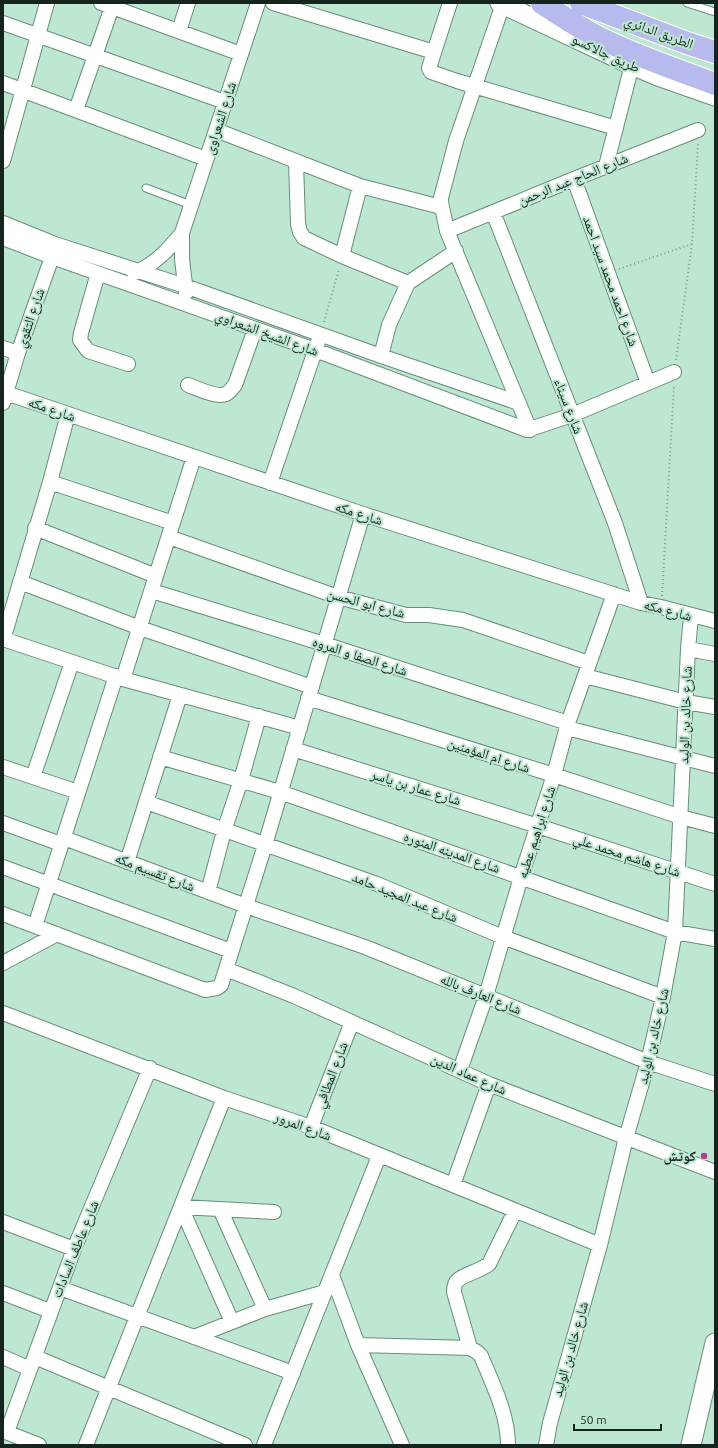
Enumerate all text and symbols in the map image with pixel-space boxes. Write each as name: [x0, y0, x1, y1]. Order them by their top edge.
street label: الطريق الدائري: [621, 12, 696, 55]
street label: طريق جالاكسو: [569, 30, 643, 78]
street label: شارع الشعراوى: [201, 80, 241, 157]
street label: شارع الحاج عبد الرحمن: [516, 150, 631, 210]
street label: شارع احمد محمد سيد احمد: [578, 214, 642, 349]
street label: شارع التقوي: [12, 286, 51, 351]
street label: شارع الشيخ الشعراوي: [212, 307, 321, 362]
street label: شارع سيناء: [549, 376, 587, 437]
street label: شارع مكه: [26, 393, 78, 426]
street label: شارع مكه: [333, 498, 385, 530]
street label: شارع ابو الحسن: [325, 585, 407, 623]
street label: شارع مكه: [642, 596, 694, 626]
street label: شارع الصفا و المروه: [310, 633, 410, 681]
street label: شارع خالد بن الوليد: [675, 666, 697, 764]
street label: شارع ام المؤمنين: [445, 734, 532, 778]
street label: شارع عمار بن ياسر: [368, 765, 463, 810]
street label: شارع ابراهيم عطيه: [514, 784, 560, 881]
street label: شارع المدينه المنوره: [401, 828, 502, 878]
street label: شارع هاشم محمد علي: [570, 830, 683, 883]
street label: شارع تقسيم مكه: [112, 849, 197, 896]
street label: شارع عبد المجيد حامد: [349, 868, 460, 927]
street label: شارع العارف بالله: [437, 970, 524, 1019]
street label: شارع خالد بن الوليد: [634, 987, 674, 1086]
street label: شارع المطافي: [311, 1040, 354, 1112]
street label: شارع عماد الدين: [428, 1050, 509, 1100]
street label: شارع المرور: [271, 1108, 334, 1146]
place label: كوتش: [664, 1148, 696, 1165]
marker: كوتش: [699, 1151, 709, 1161]
street label: شارع عاطف السادات: [48, 1198, 104, 1301]
street label: شارع خالد بن الوليد: [549, 1300, 593, 1399]
scale bar: [574, 1406, 661, 1432]
text: 50 m: [580, 1413, 607, 1426]

